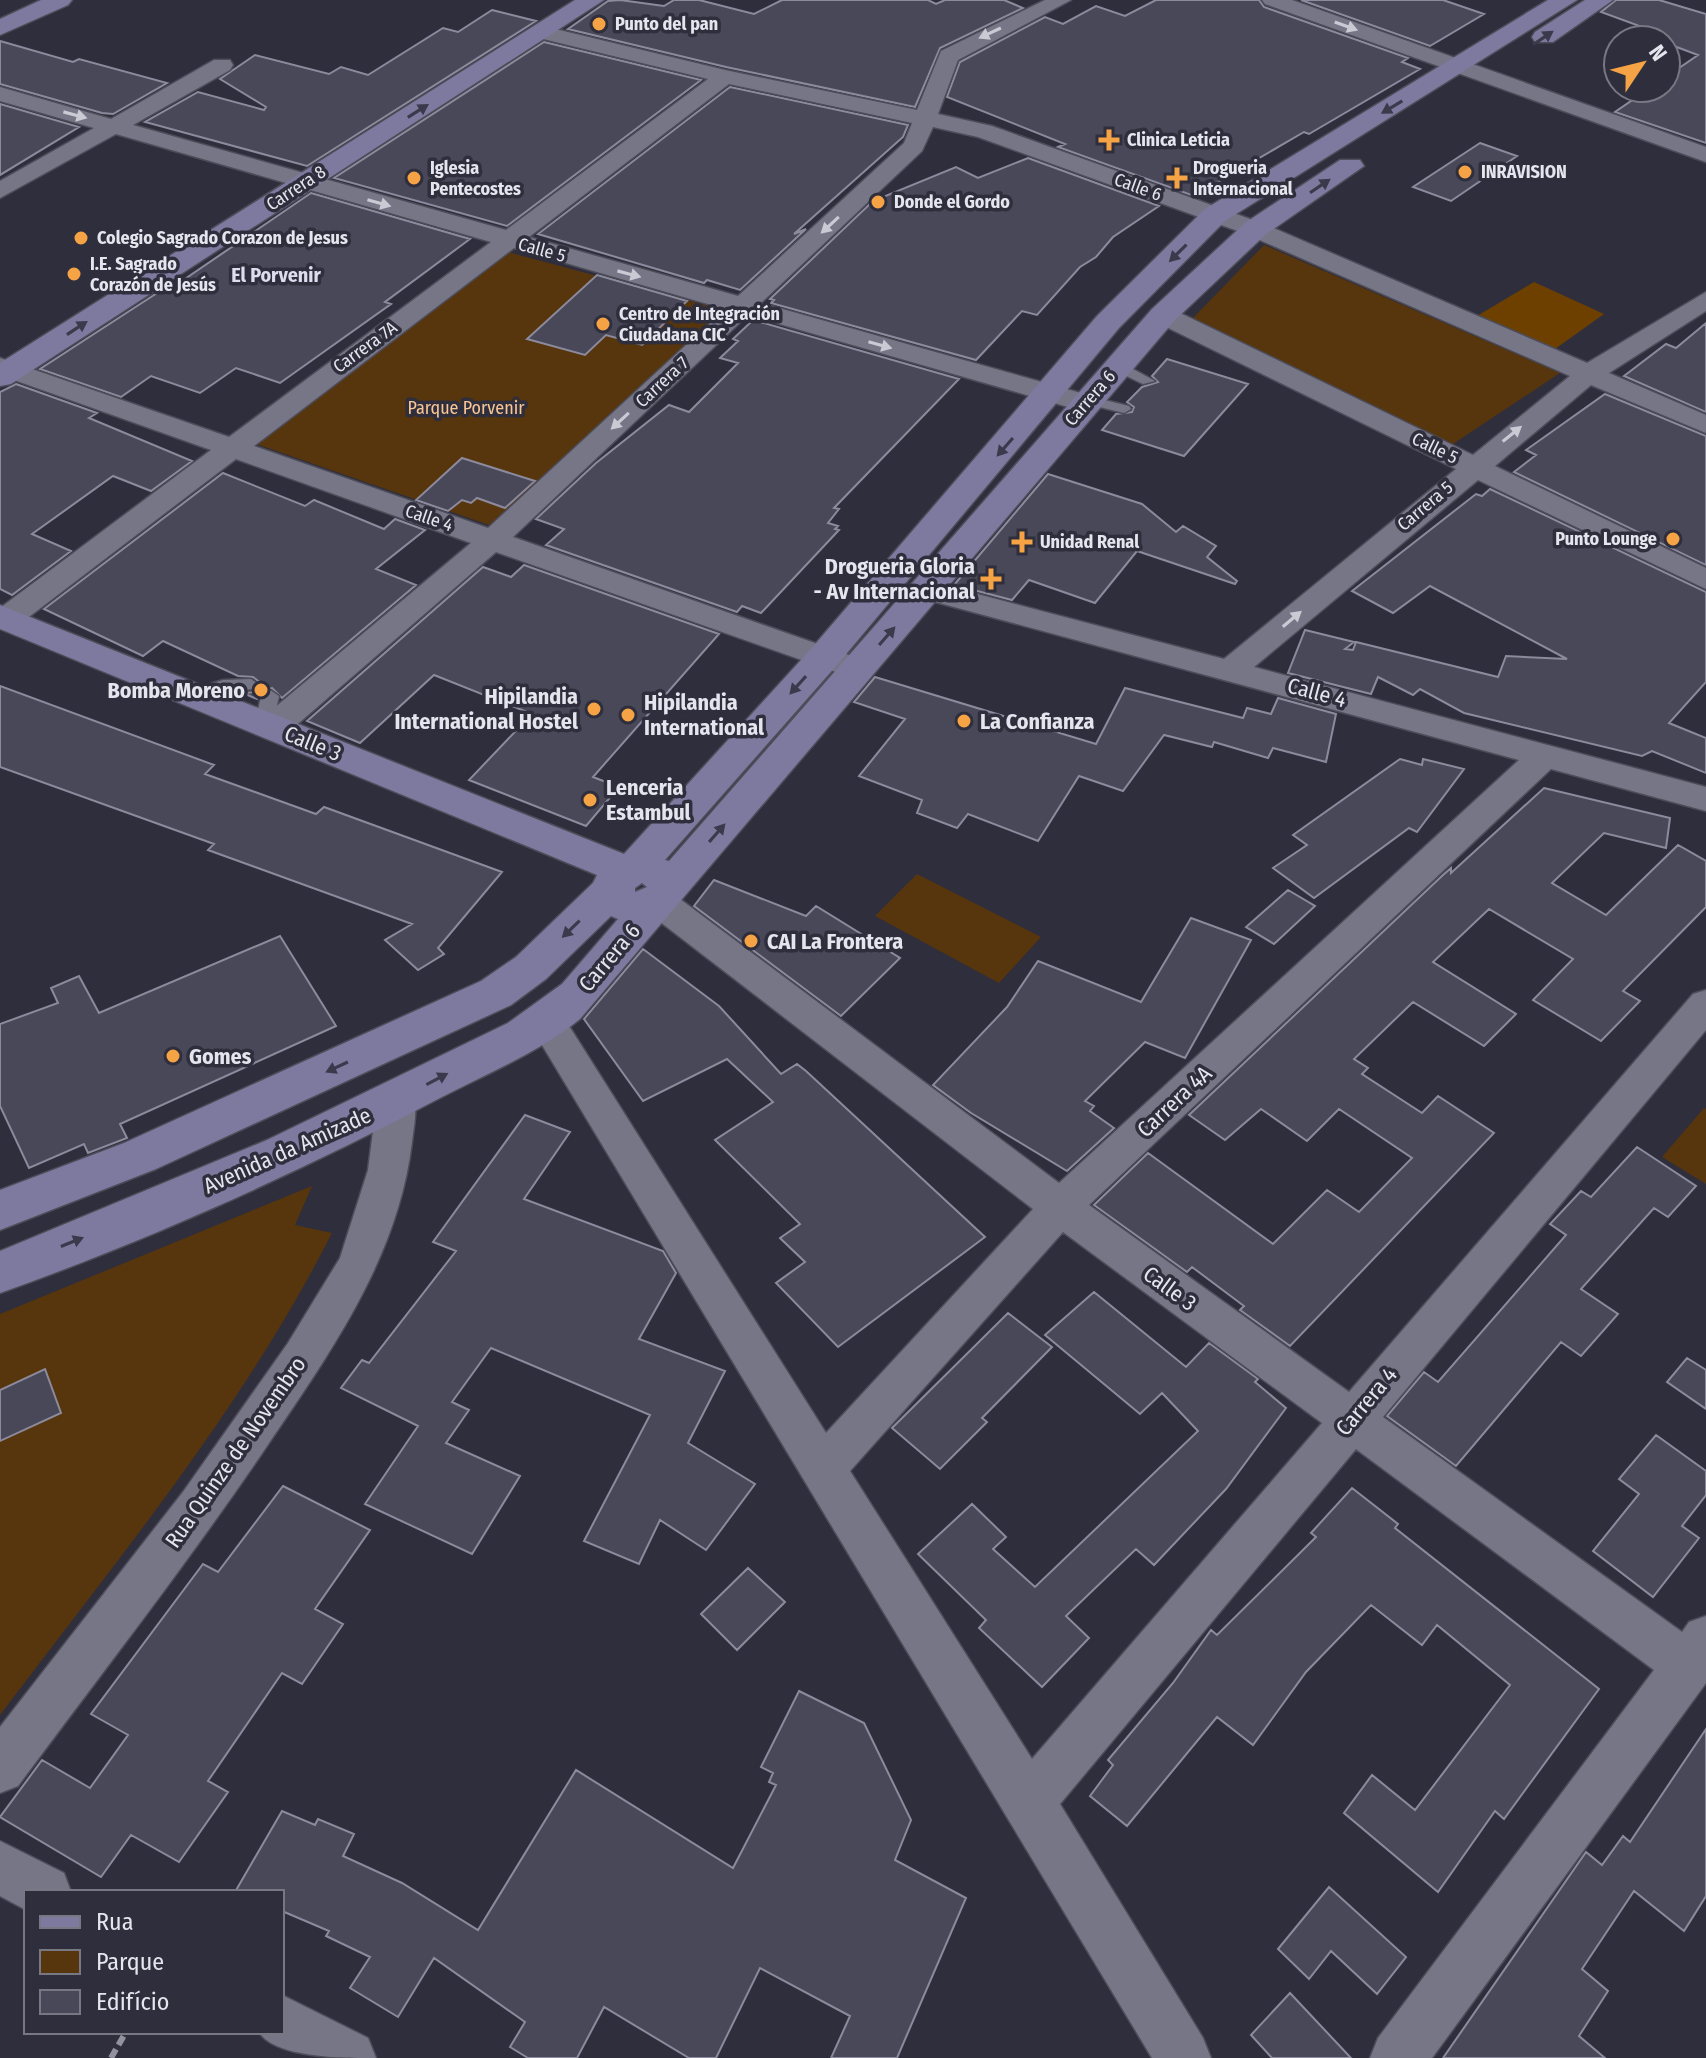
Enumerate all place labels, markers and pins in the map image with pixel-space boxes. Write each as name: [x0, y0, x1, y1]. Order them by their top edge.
place label: Punto del pan: [615, 13, 718, 35]
marker: Punto del pan: [590, 15, 608, 33]
marker: Clinica Leticia: [1098, 129, 1120, 151]
place label: Clinica Leticia: [1127, 129, 1230, 151]
place label: Iglesia Pentecostes: [430, 157, 521, 200]
place label: Drogueria Internacional: [1193, 157, 1293, 200]
place label: INRAVISION: [1481, 161, 1567, 183]
marker: INRAVISION: [1456, 163, 1474, 181]
marker: Iglesia Pentecostes: [405, 169, 423, 187]
marker: Drogueria Internacional: [1168, 169, 1186, 187]
place label: Donde el Gordo: [894, 191, 1010, 213]
marker: Donde el Gordo: [869, 193, 887, 211]
place label: Colegio Sagrado Corazon de Jesus: [97, 227, 348, 249]
marker: Colegio Sagrado Corazon de Jesus: [72, 229, 90, 247]
place label: I.E. Sagrado Corazón de Jesús: [90, 253, 216, 296]
marker: I.E. Sagrado Corazón de Jesús: [65, 265, 83, 283]
place label: Centro de Integración Ciudadana CIC: [619, 303, 780, 346]
marker: Centro de Integración Ciudadana CIC: [594, 315, 612, 333]
place label: Punto Lounge: [1555, 528, 1657, 550]
marker: Punto Lounge: [1664, 530, 1682, 548]
marker: Unidad Renal: [1011, 531, 1033, 553]
place label: Unidad Renal: [1040, 531, 1139, 553]
place label: Drogueria Gloria - Av Internacional: [814, 553, 976, 605]
marker: Drogueria Gloria - Av Internacional: [982, 570, 1000, 588]
place label: Bomba Moreno: [107, 677, 245, 704]
marker: Bomba Moreno: [252, 681, 270, 699]
place label: Hipilandia International Hostel: [394, 683, 579, 735]
place label: Hipilandia International: [644, 689, 765, 741]
marker: Hipilandia International Hostel: [585, 700, 603, 718]
marker: Hipilandia International: [619, 706, 637, 724]
place label: La Confianza: [980, 708, 1094, 735]
marker: La Confianza: [955, 712, 973, 730]
place label: Lenceria Estambul: [606, 774, 692, 826]
marker: Lenceria Estambul: [581, 791, 599, 809]
place label: CAI La Frontera: [767, 928, 903, 955]
marker: CAI La Frontera: [742, 932, 760, 950]
place label: Gomes: [189, 1043, 252, 1070]
marker: Gomes: [164, 1047, 182, 1065]

